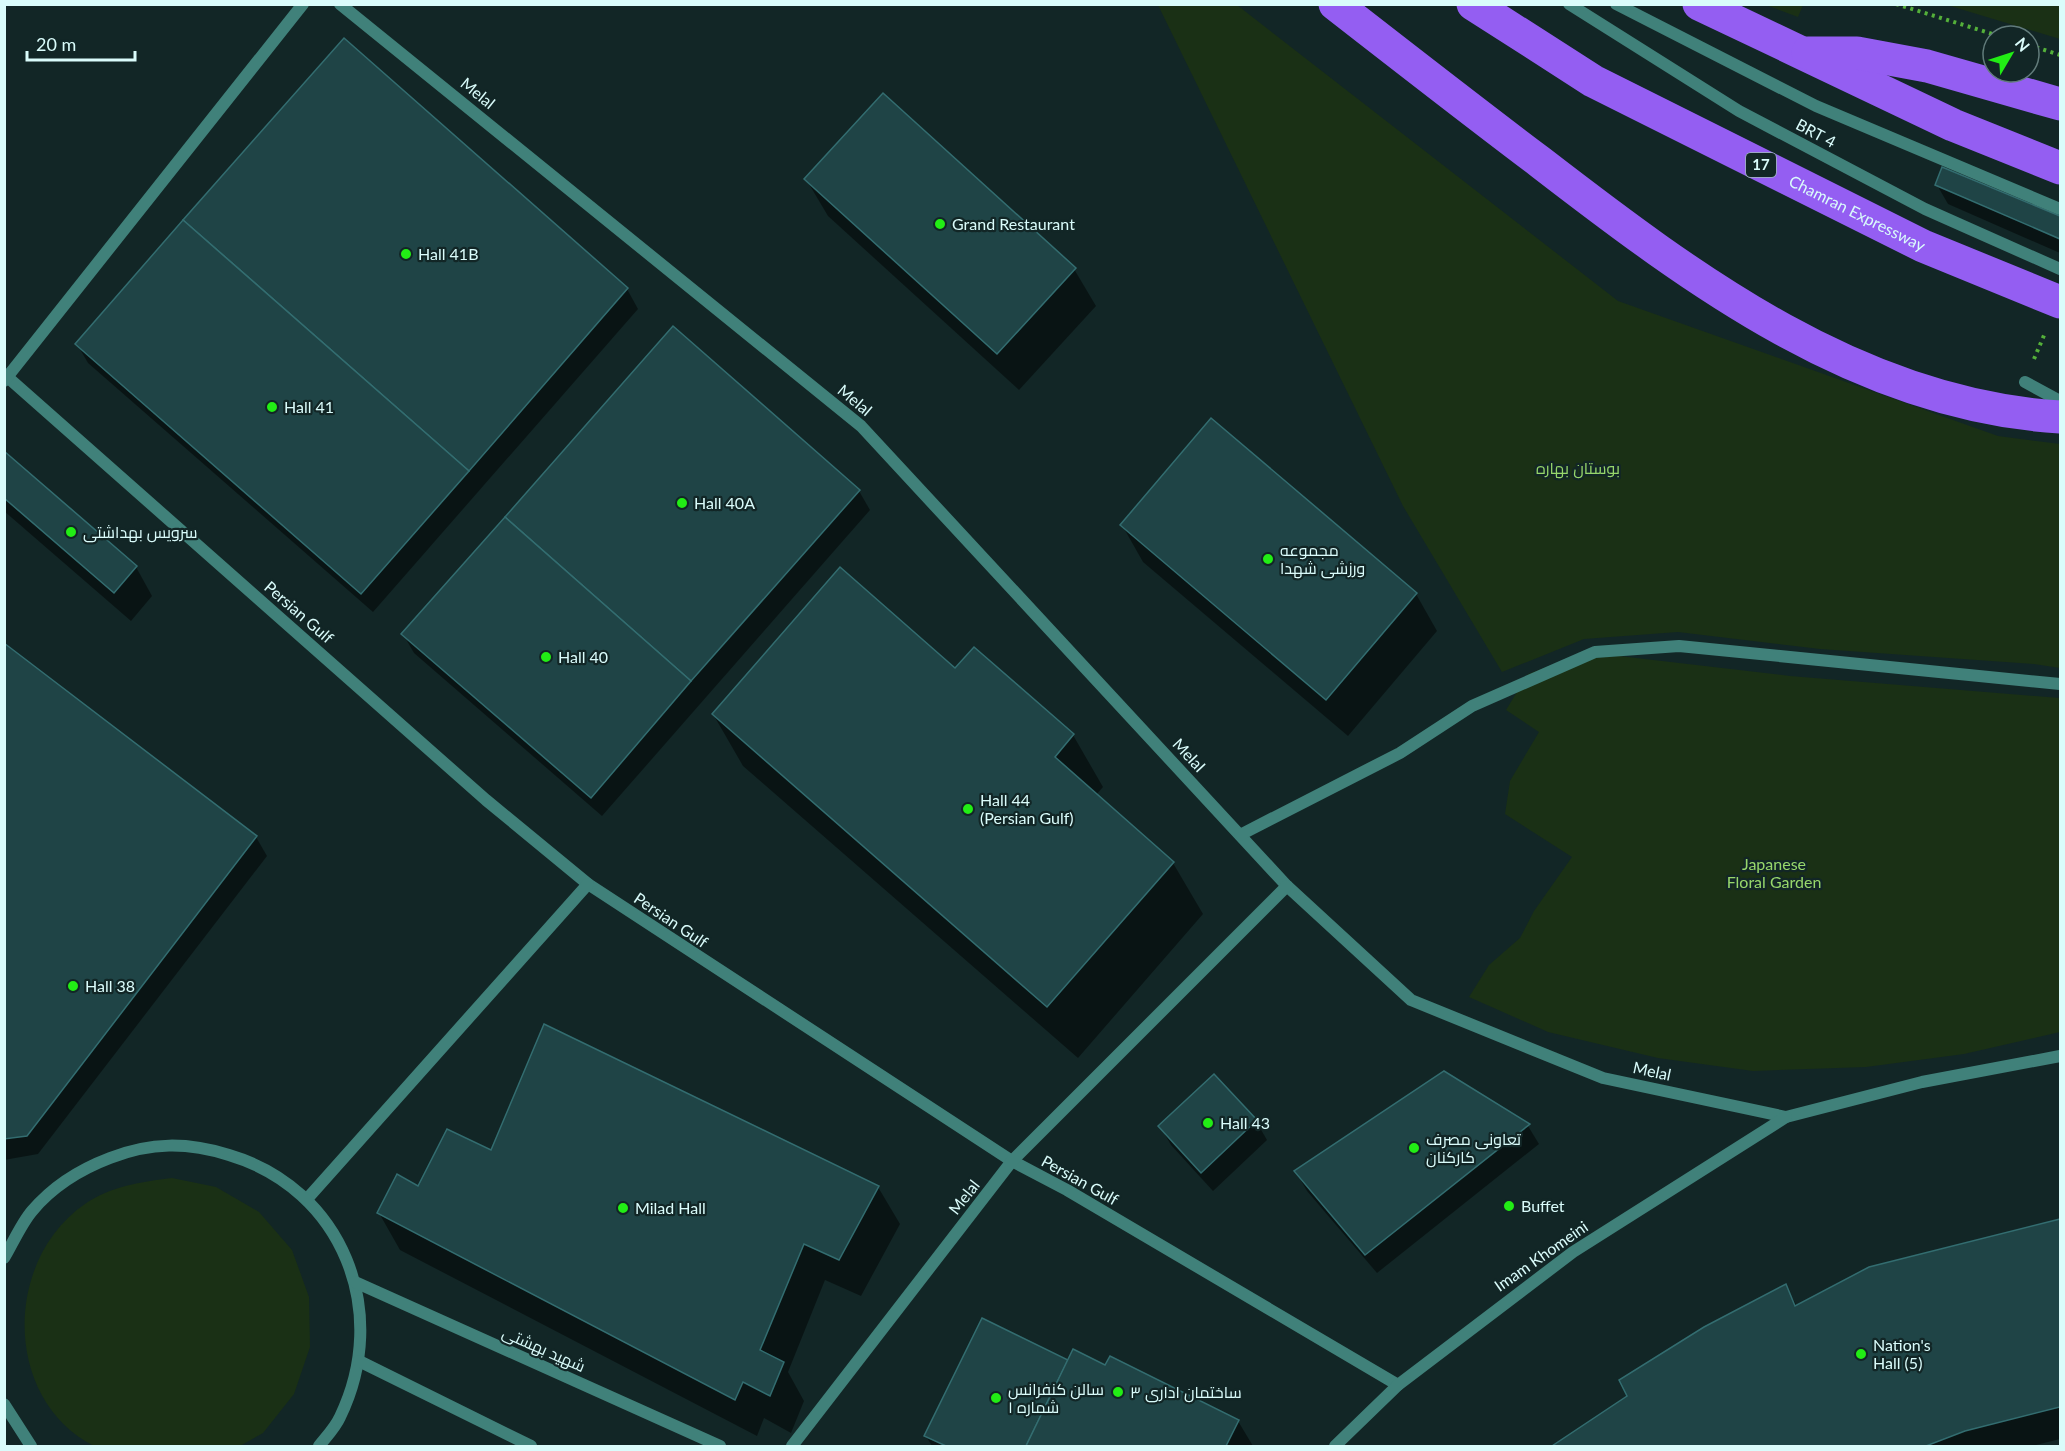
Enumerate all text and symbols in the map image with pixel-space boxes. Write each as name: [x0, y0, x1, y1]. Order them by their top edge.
scale bar: [27, 24, 135, 62]
north arrow: [1981, 24, 2041, 84]
text: 20 m: [36, 33, 76, 55]
text: N: [2012, 33, 2034, 55]
street label: Melal: [457, 73, 499, 112]
street label: BRT 4: [1793, 114, 1839, 151]
road number: 17: [1746, 153, 1776, 177]
street label: Chamran Expressway: [1786, 171, 1929, 255]
place label: Grand Restaurant: [952, 214, 1075, 233]
marker: Grand Restaurant: [933, 217, 947, 231]
place label: Hall 41B: [418, 244, 478, 263]
marker: Hall 41B: [399, 247, 413, 261]
street label: Melal: [834, 380, 876, 419]
place label: Hall 41: [284, 397, 334, 416]
marker: Hall 41: [265, 400, 279, 414]
park label: بوستان بهاره: [1536, 458, 1620, 479]
place label: Hall 40A: [694, 493, 755, 512]
marker: Hall 40A: [675, 496, 689, 510]
place label: سرویس بهداشتی: [83, 522, 198, 543]
marker: سرویس بهداشتی: [64, 525, 78, 539]
place label: مجموعه ورزشی شهدا: [1280, 540, 1365, 579]
marker: مجموعه ورزشی شهدا: [1261, 552, 1275, 566]
street label: Persian Gulf: [261, 577, 338, 647]
place label: Hall 40: [558, 647, 608, 666]
marker: Hall 40: [539, 650, 553, 664]
street label: Melal: [1169, 734, 1209, 775]
place label: Hall 44 (Persian Gulf): [980, 790, 1074, 827]
marker: Hall 44 (Persian Gulf): [961, 802, 975, 816]
park label: Japanese Floral Garden: [1727, 854, 1821, 891]
street label: Persian Gulf: [631, 888, 712, 951]
place label: Hall 38: [85, 976, 135, 995]
marker: Hall 38: [66, 979, 80, 993]
street label: Melal: [1631, 1057, 1673, 1084]
place label: Hall 43: [1220, 1113, 1270, 1132]
marker: Hall 43: [1201, 1116, 1215, 1130]
place label: تعاونی مصرف کارکنان: [1426, 1129, 1522, 1168]
marker: تعاونی مصرف کارکنان: [1407, 1141, 1421, 1155]
street label: Persian Gulf: [1038, 1151, 1122, 1209]
street label: Melal: [944, 1176, 983, 1218]
place label: Buffet: [1521, 1196, 1565, 1215]
place label: Milad Hall: [635, 1198, 706, 1217]
marker: Buffet: [1502, 1199, 1516, 1213]
marker: Milad Hall: [616, 1201, 630, 1215]
street label: Imam Khomeini: [1490, 1216, 1591, 1295]
street label: شهید بهشتی: [499, 1322, 589, 1377]
place label: Nation's Hall (5): [1873, 1335, 1931, 1372]
marker: Nation's Hall (5): [1854, 1347, 1868, 1361]
place label: سالن کنفرانس شماره ۱: [1008, 1379, 1104, 1417]
place label: ساختمان اداری ۳: [1130, 1382, 1242, 1403]
marker: ساختمان اداری ۳: [1111, 1385, 1125, 1399]
marker: سالن کنفرانس شماره ۱: [989, 1391, 1003, 1405]

